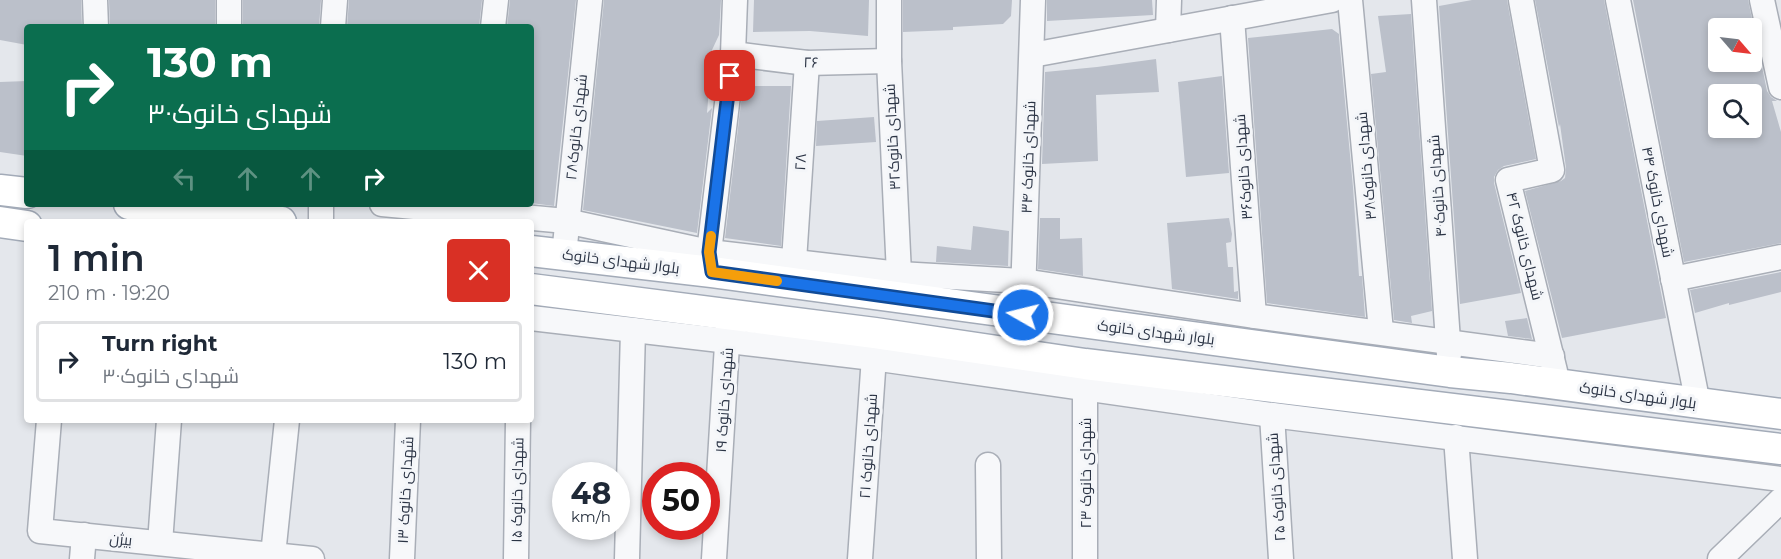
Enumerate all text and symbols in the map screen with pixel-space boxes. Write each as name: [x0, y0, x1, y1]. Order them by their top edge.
north arrow: [1708, 18, 1762, 72]
map controls: [1708, 18, 1762, 138]
text: 130 m: [147, 36, 273, 88]
icon: right: [48, 48, 126, 126]
pin: [704, 50, 755, 101]
street label: ۲۶: [803, 52, 819, 72]
icon: arrive: [713, 59, 746, 92]
street label: شهدای خانوک۲۸: [561, 73, 592, 181]
street label: شهدای خانوک۳۲: [880, 83, 905, 191]
button: search: [1708, 84, 1762, 138]
text: شهدای خانوک۳۰: [147, 97, 332, 130]
street label: ۳۴ شهدای خانوک: [1017, 100, 1040, 214]
street label: شهدای خانوک۳۸: [1352, 111, 1381, 221]
street label: شهدای خانوک۳۶: [1230, 113, 1257, 221]
street label: شهدای خانوک۴۰: [1424, 134, 1451, 238]
street label: ۴۴ شهدای خانوک: [1637, 145, 1678, 259]
street label: ۲۸: [790, 153, 810, 171]
icon: left: [168, 162, 201, 195]
icon: ahead: [231, 162, 264, 195]
icon: ahead: [294, 162, 327, 195]
icon: right: [357, 162, 390, 195]
street label: شهدای خانوک ۴۲: [1501, 190, 1548, 302]
text: 1 min: [48, 236, 145, 280]
button: close: [447, 239, 510, 302]
street label: بلوار شهدای خانوک: [561, 244, 681, 279]
text: 210 m · 19:20: [48, 281, 170, 305]
position arrow: [991, 283, 1055, 347]
street label: بلوار شهدای خانوک: [1096, 315, 1216, 350]
text: Turn right: [102, 330, 217, 357]
icon: right: [51, 345, 84, 378]
street label: شهدای خانوک ۱۹: [711, 347, 738, 453]
text: 130 m: [443, 348, 507, 375]
text: شهدای خانوک۳۰: [102, 364, 239, 388]
street label: بلوار شهدای خانوک: [1578, 377, 1698, 414]
street label: شهدای خانوک ۲۱: [855, 393, 882, 499]
street label: شهدای خانوک ۲۳: [1076, 418, 1096, 528]
street label: شهدای خانوک ۲۵: [1263, 432, 1290, 542]
street label: شهدای خانوک ۱۳: [393, 436, 418, 544]
street label: شهدای خانوک ۱۵: [507, 437, 528, 543]
speed limit sign: 50: [642, 462, 720, 540]
text: 48: [571, 475, 611, 512]
text: km/h: [571, 507, 611, 526]
street label: بیژن: [109, 528, 133, 551]

